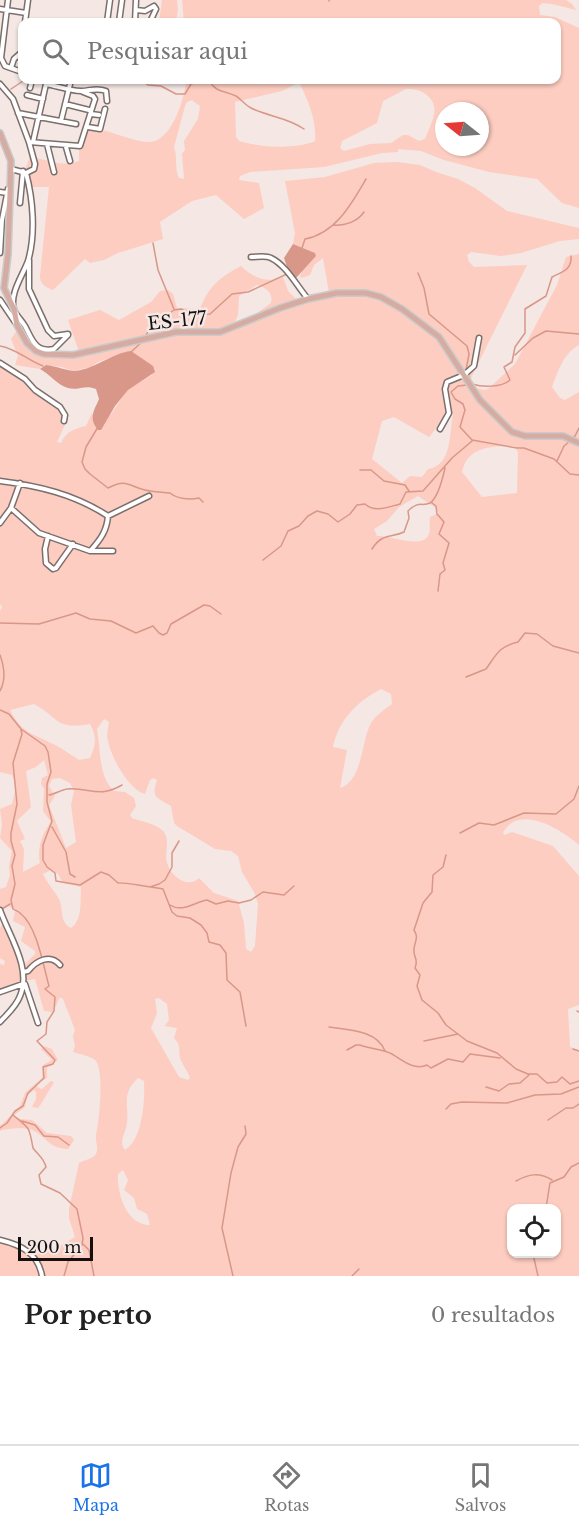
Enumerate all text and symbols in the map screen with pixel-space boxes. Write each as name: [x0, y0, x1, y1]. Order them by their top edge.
search box: [18, 18, 561, 84]
icon: search: [39, 35, 72, 68]
text: Pesquisar aqui: [87, 38, 248, 65]
north arrow: [435, 102, 489, 156]
street label: ES-177: [146, 307, 208, 335]
map controls: [507, 1204, 561, 1258]
button: locate: [507, 1204, 561, 1258]
scale bar: [18, 1234, 93, 1262]
text: 200 m: [27, 1237, 81, 1257]
text: Por perto: [24, 1299, 152, 1331]
text: 0 resultados: [431, 1303, 555, 1327]
tab: Mapa: [73, 1459, 119, 1515]
tab: Rotas: [264, 1459, 309, 1515]
tab: Salvos: [455, 1459, 506, 1515]

